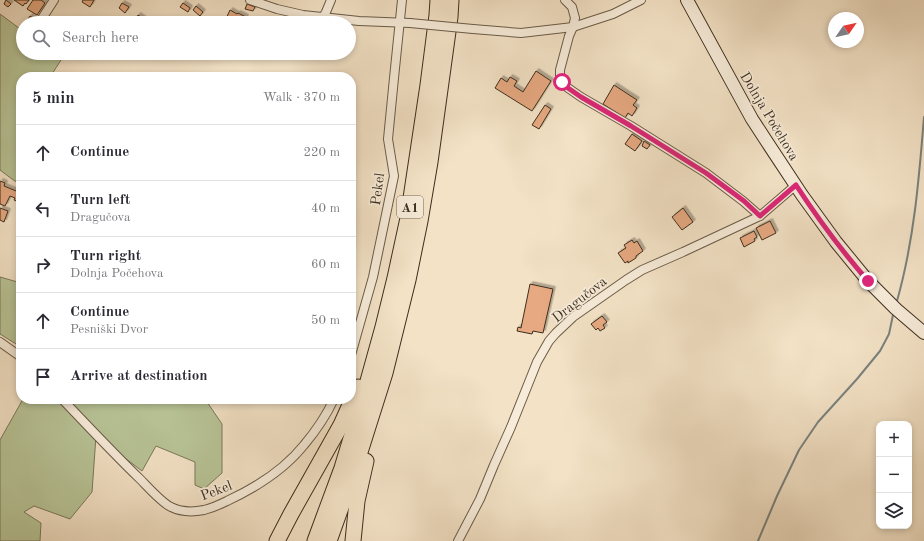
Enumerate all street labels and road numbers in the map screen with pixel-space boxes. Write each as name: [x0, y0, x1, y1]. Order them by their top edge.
street label: Dolnja Počehova: [737, 70, 801, 163]
street label: Pekel: [369, 172, 387, 206]
road number: A1: [397, 196, 423, 218]
street label: Dragučova: [550, 274, 610, 325]
street label: Pekel: [199, 478, 234, 503]

